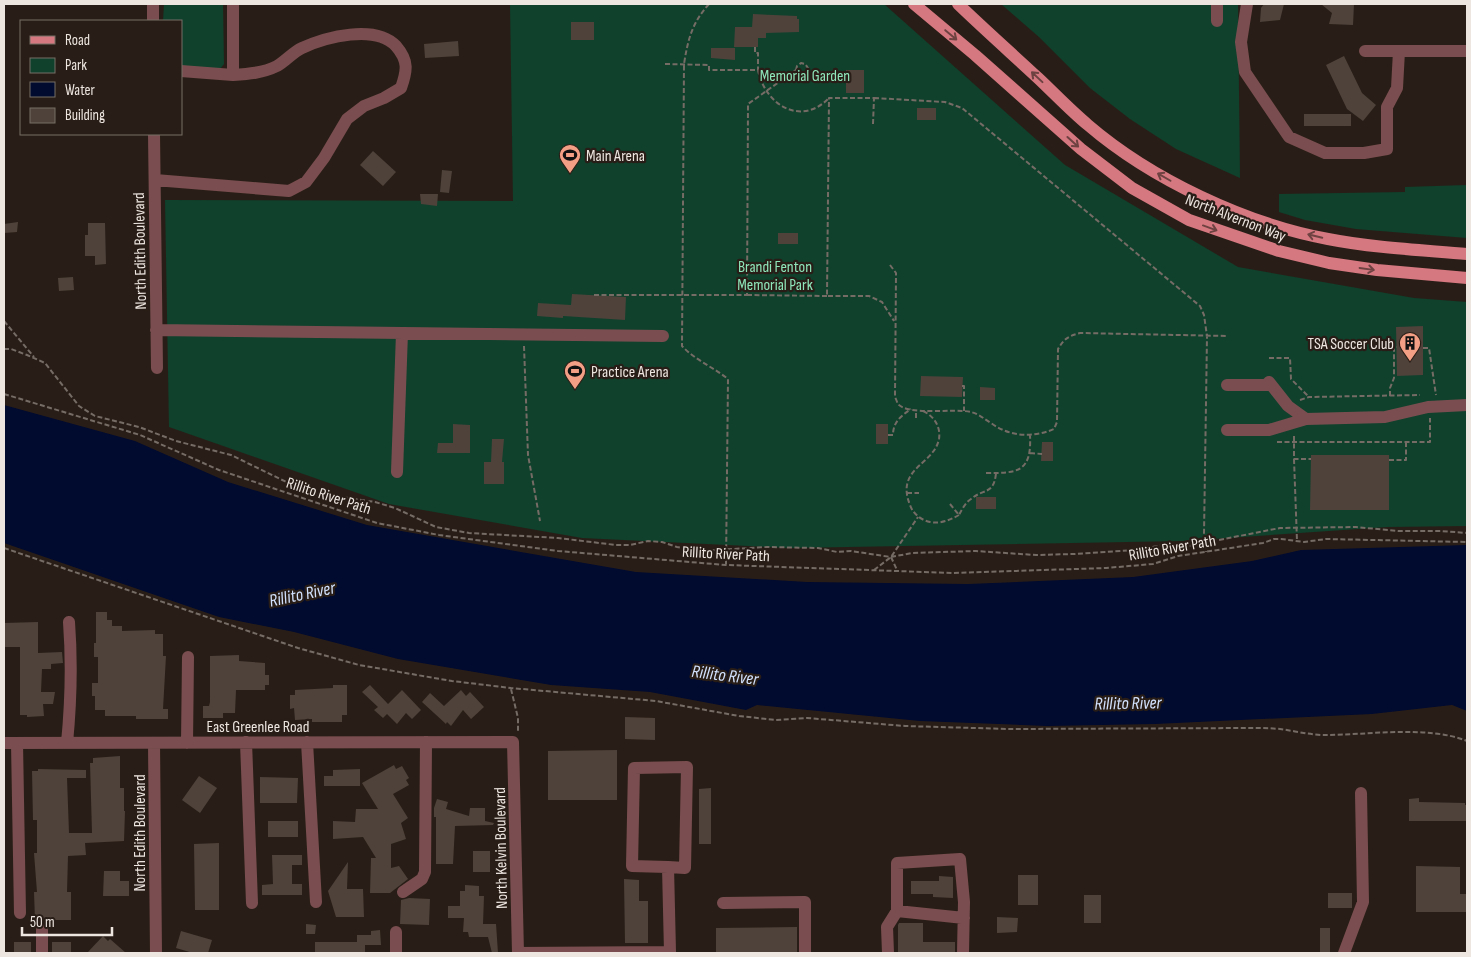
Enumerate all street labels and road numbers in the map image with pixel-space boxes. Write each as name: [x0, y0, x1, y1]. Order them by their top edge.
street label: North Alvernon Way: [1183, 191, 1288, 246]
street label: North Edith Boulevard: [130, 192, 151, 310]
street label: Rillito River Path: [284, 474, 373, 519]
street label: Rillito River Path: [1127, 531, 1217, 565]
street label: Rillito River Path: [681, 543, 770, 566]
street label: East Greenlee Road: [207, 718, 309, 737]
street label: North Edith Boulevard: [131, 774, 150, 892]
street label: North Kelvin Boulevard: [491, 787, 512, 909]

